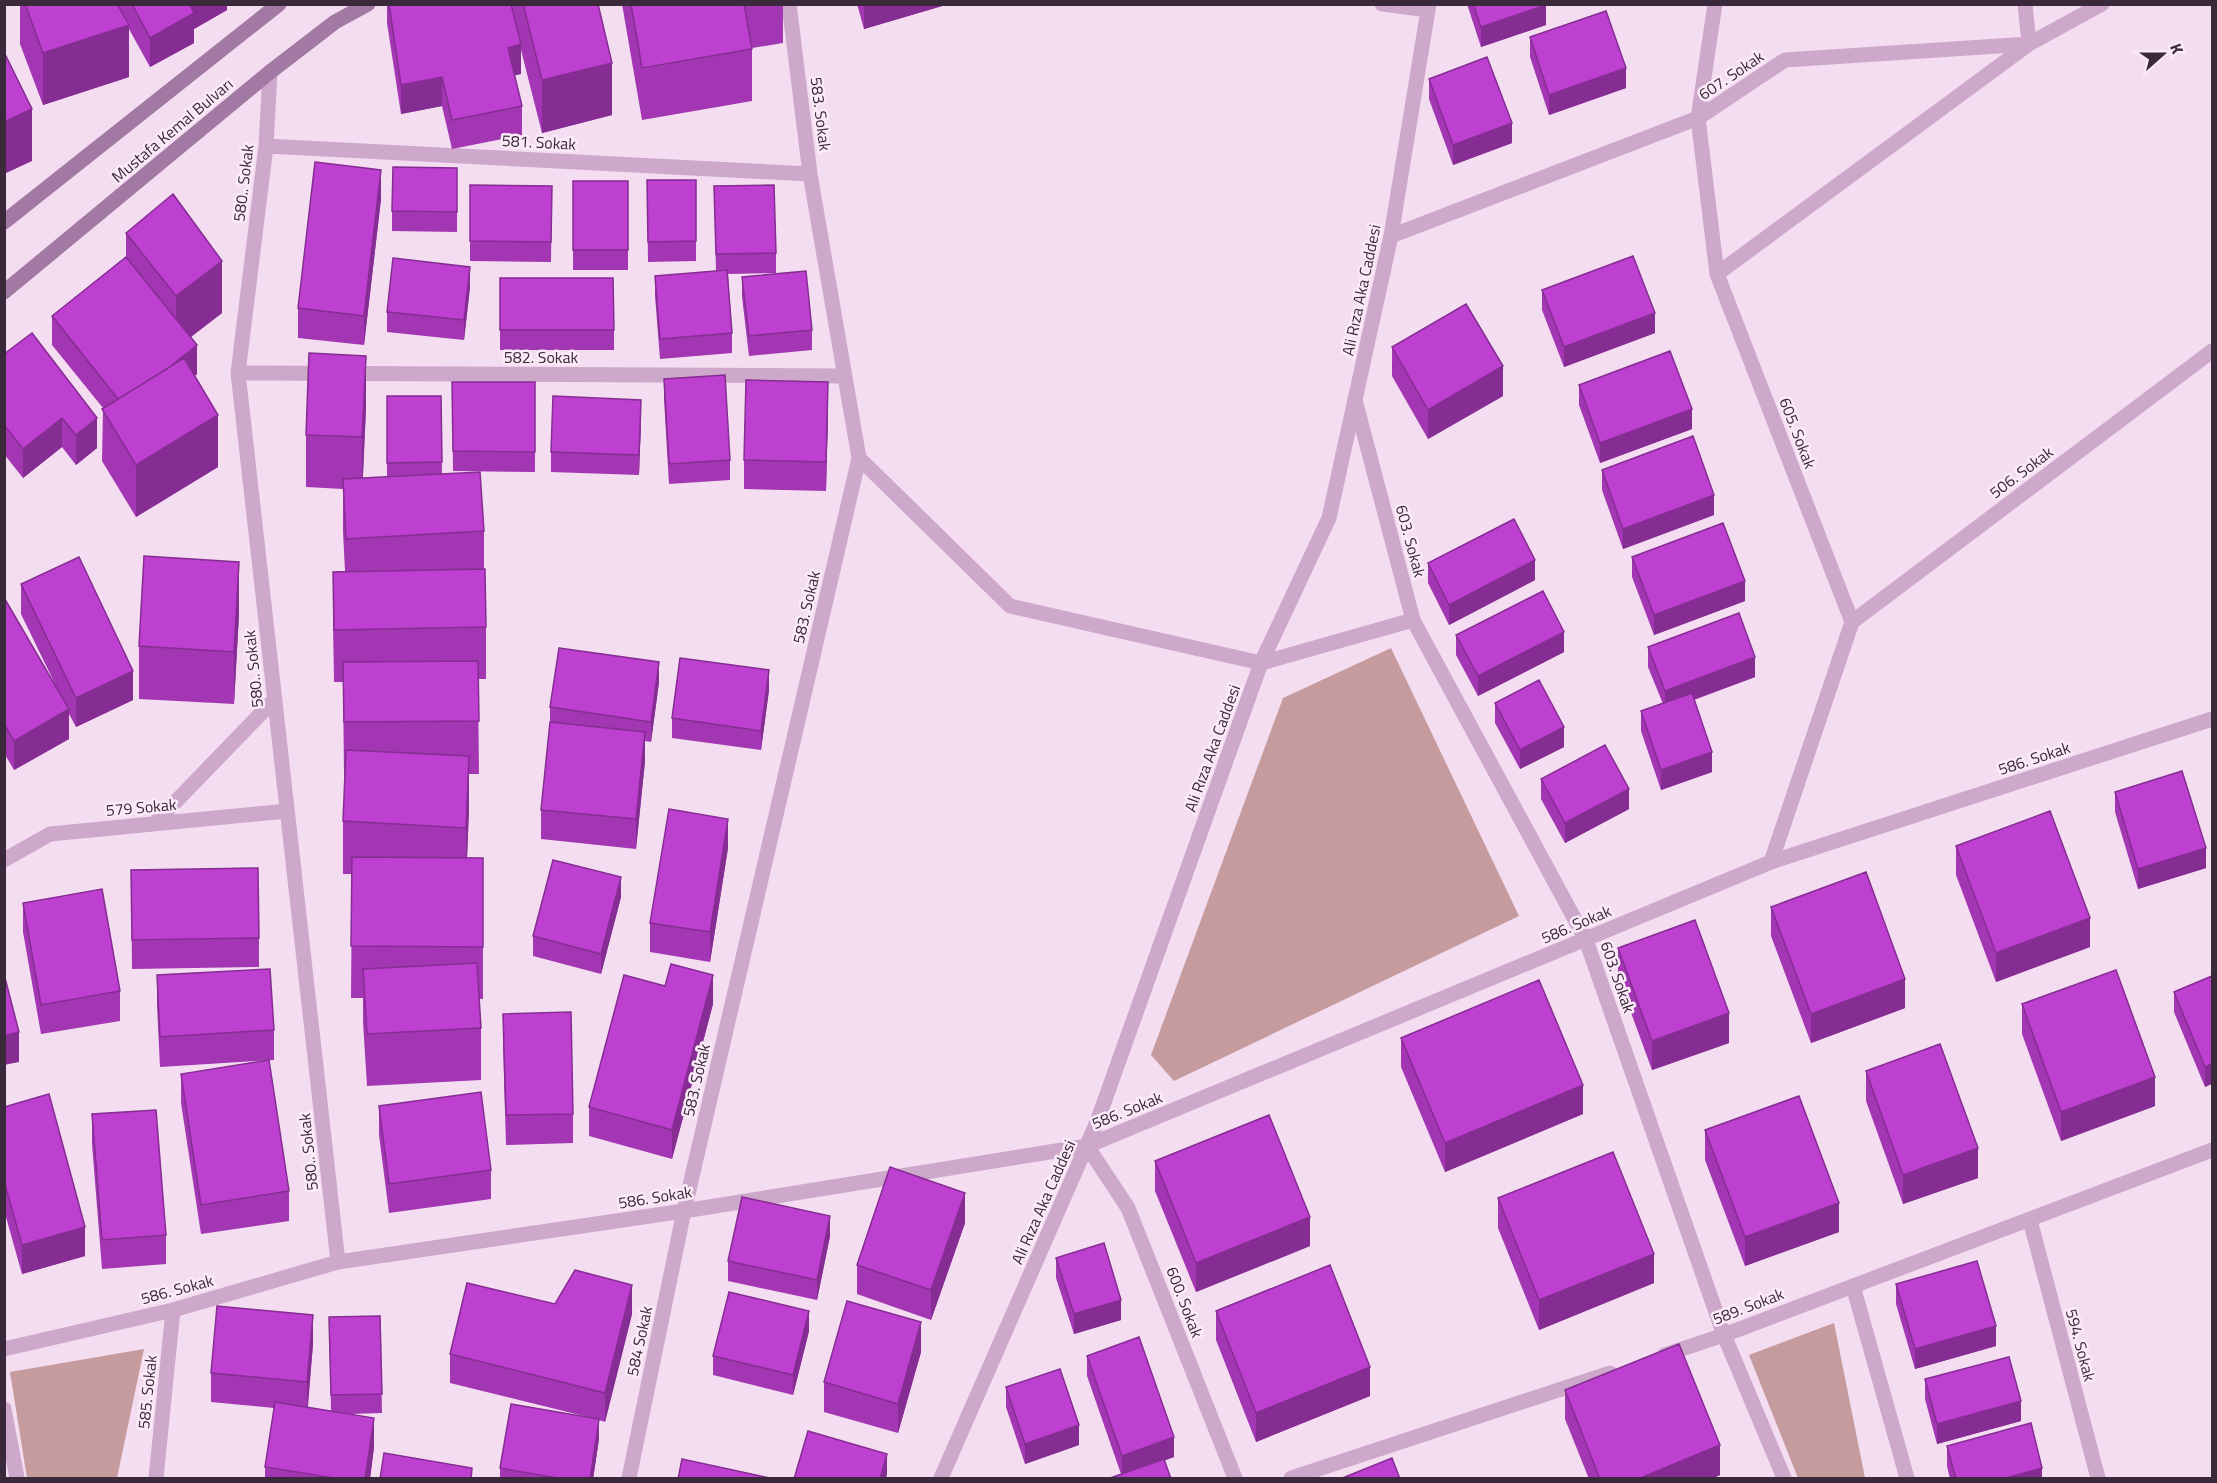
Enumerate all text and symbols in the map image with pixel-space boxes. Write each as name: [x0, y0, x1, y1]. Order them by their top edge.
north arrow: [2133, 24, 2193, 84]
text: K: [2164, 40, 2190, 58]
street label: 607. Sokak: [1693, 44, 1769, 106]
street label: Mustafa Kemal Bulvarı: [106, 72, 238, 188]
street label: 583. Sokak: [805, 76, 837, 153]
street label: 581. Sokak: [501, 128, 577, 156]
street label: 580.. Sokak: [226, 143, 260, 223]
street label: Ali Rıza Aka Caddesi: [1335, 222, 1387, 358]
street label: 582. Sokak: [504, 345, 578, 369]
street label: 605. Sokak: [1773, 394, 1823, 472]
street label: 506. Sokak: [1984, 440, 2058, 504]
street label: 603. Sokak: [1390, 502, 1432, 580]
street label: 583. Sokak: [786, 568, 826, 646]
street label: 580.. Sokak: [237, 629, 269, 709]
street label: Ali Rıza Aka Caddesi: [1178, 681, 1246, 815]
street label: 586. Sokak: [1995, 735, 2073, 781]
street label: 579 Sokak: [105, 792, 178, 822]
street label: 586. Sokak: [1537, 898, 1615, 950]
street label: 603. Sokak: [1595, 938, 1642, 1016]
street label: 583. Sokak: [676, 1041, 716, 1119]
street label: 586. Sokak: [1088, 1085, 1166, 1135]
street label: 580.. Sokak: [292, 1112, 324, 1192]
street label: Ali Rıza Aka Caddesi: [1005, 1136, 1081, 1268]
street label: 586. Sokak: [616, 1179, 694, 1215]
street label: 600. Sokak: [1160, 1263, 1210, 1341]
street label: 586. Sokak: [138, 1268, 216, 1310]
street label: 589. Sokak: [1709, 1281, 1787, 1331]
street label: 584 Sokak: [620, 1304, 658, 1378]
street label: 594. Sokak: [2060, 1306, 2102, 1384]
street label: 585. Sokak: [131, 1353, 163, 1430]

